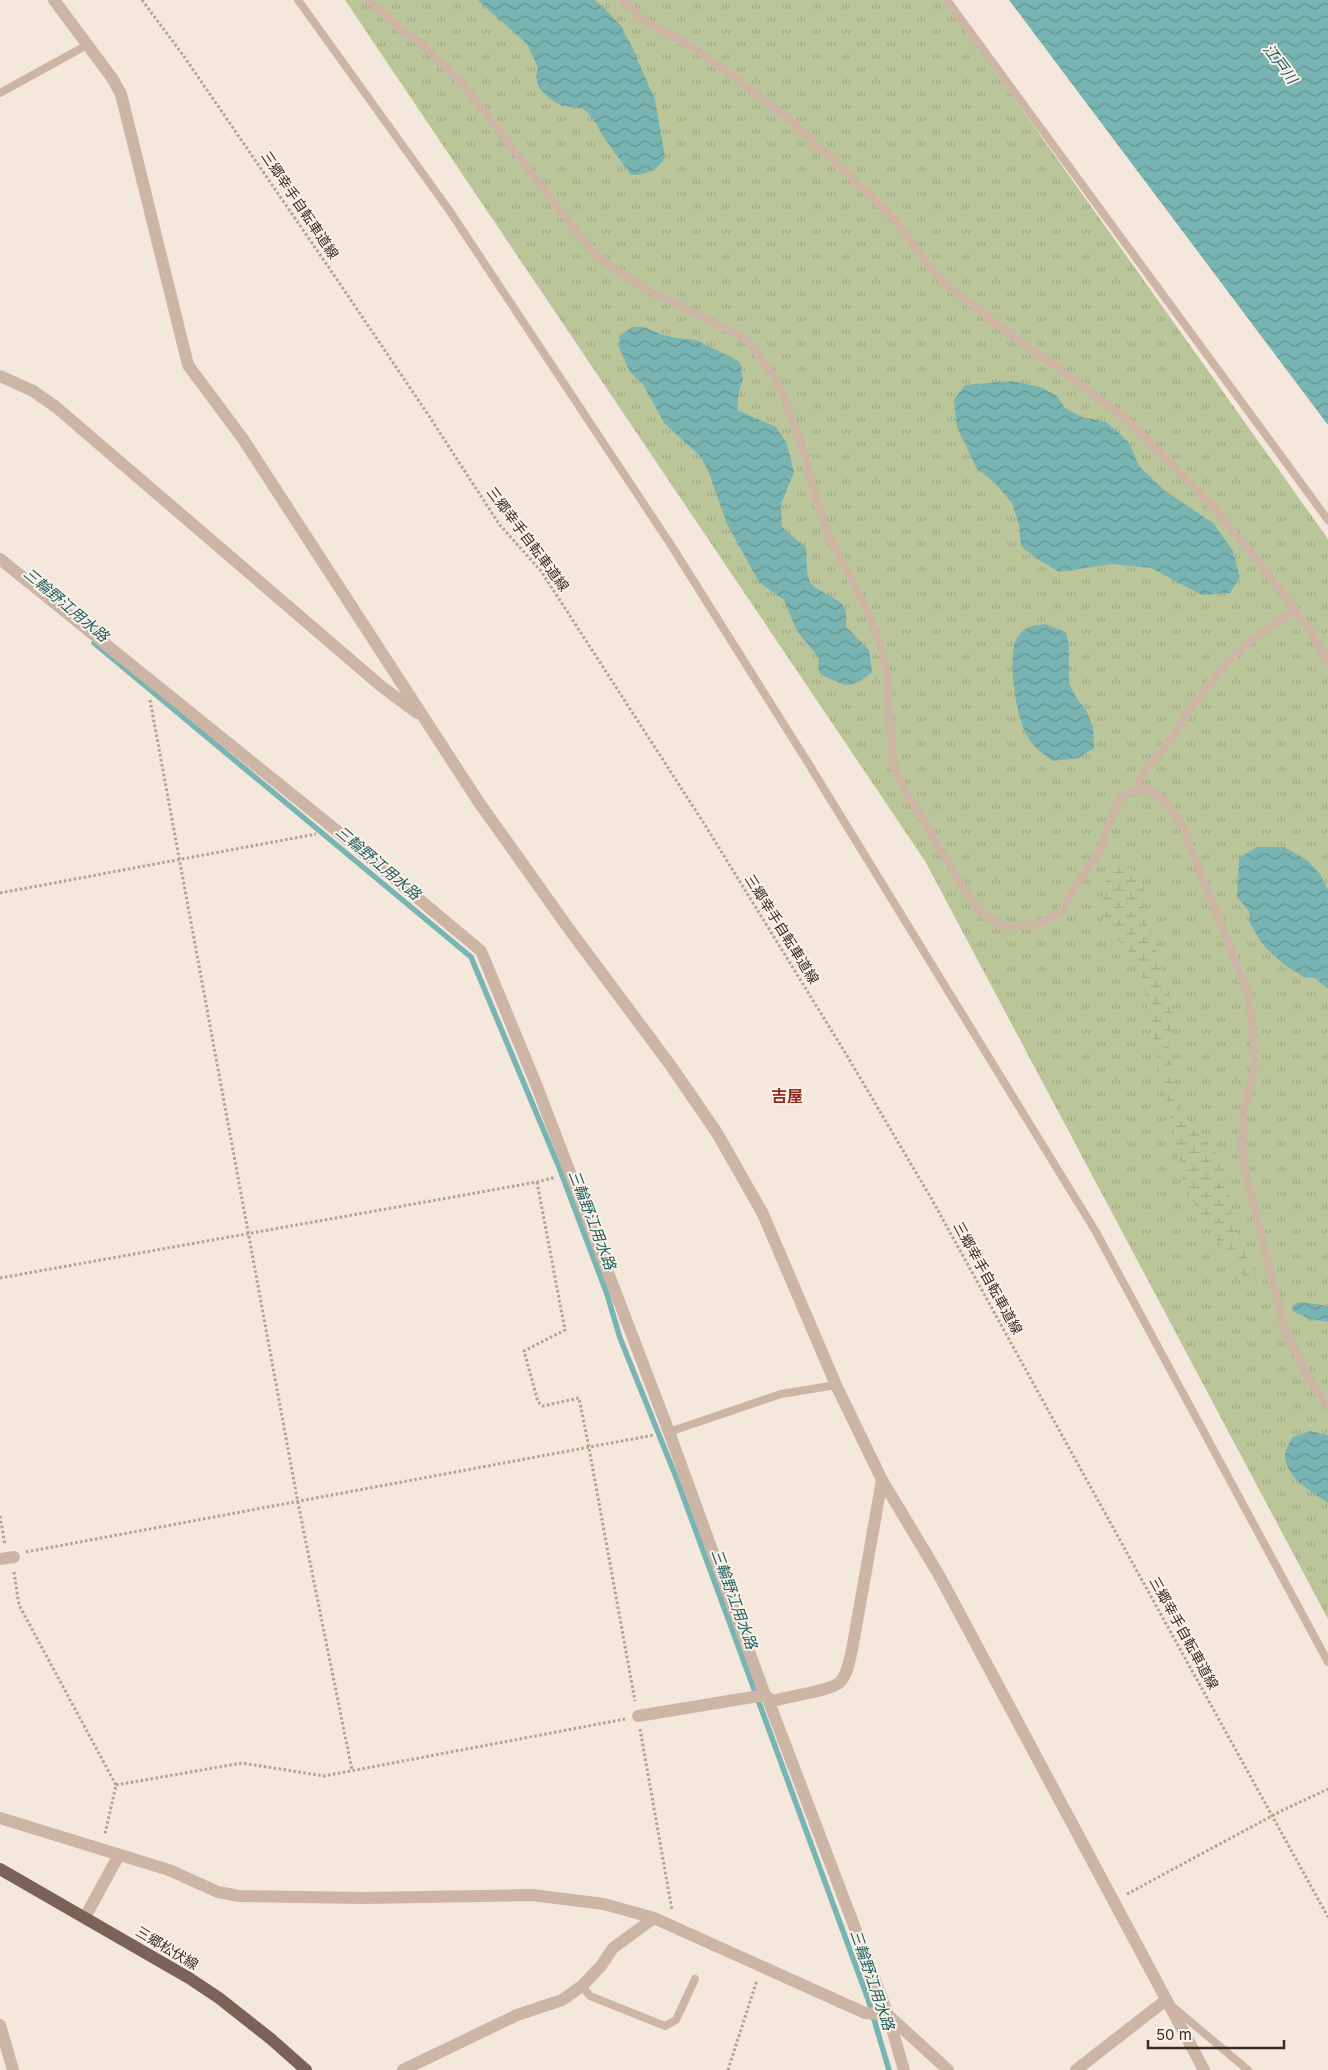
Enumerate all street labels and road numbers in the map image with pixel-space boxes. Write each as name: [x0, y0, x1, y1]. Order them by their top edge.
street label: 三郷幸手自転車道線: [258, 148, 343, 262]
street label: 三郷幸手自転車道線: [484, 483, 573, 594]
street label: 三郷幸手自転車道線: [742, 871, 823, 987]
street label: 三郷幸手自転車道線: [950, 1219, 1026, 1337]
street label: 三郷幸手自転車道線: [1146, 1574, 1222, 1692]
street label: 三郷松伏線: [133, 1922, 202, 1973]

